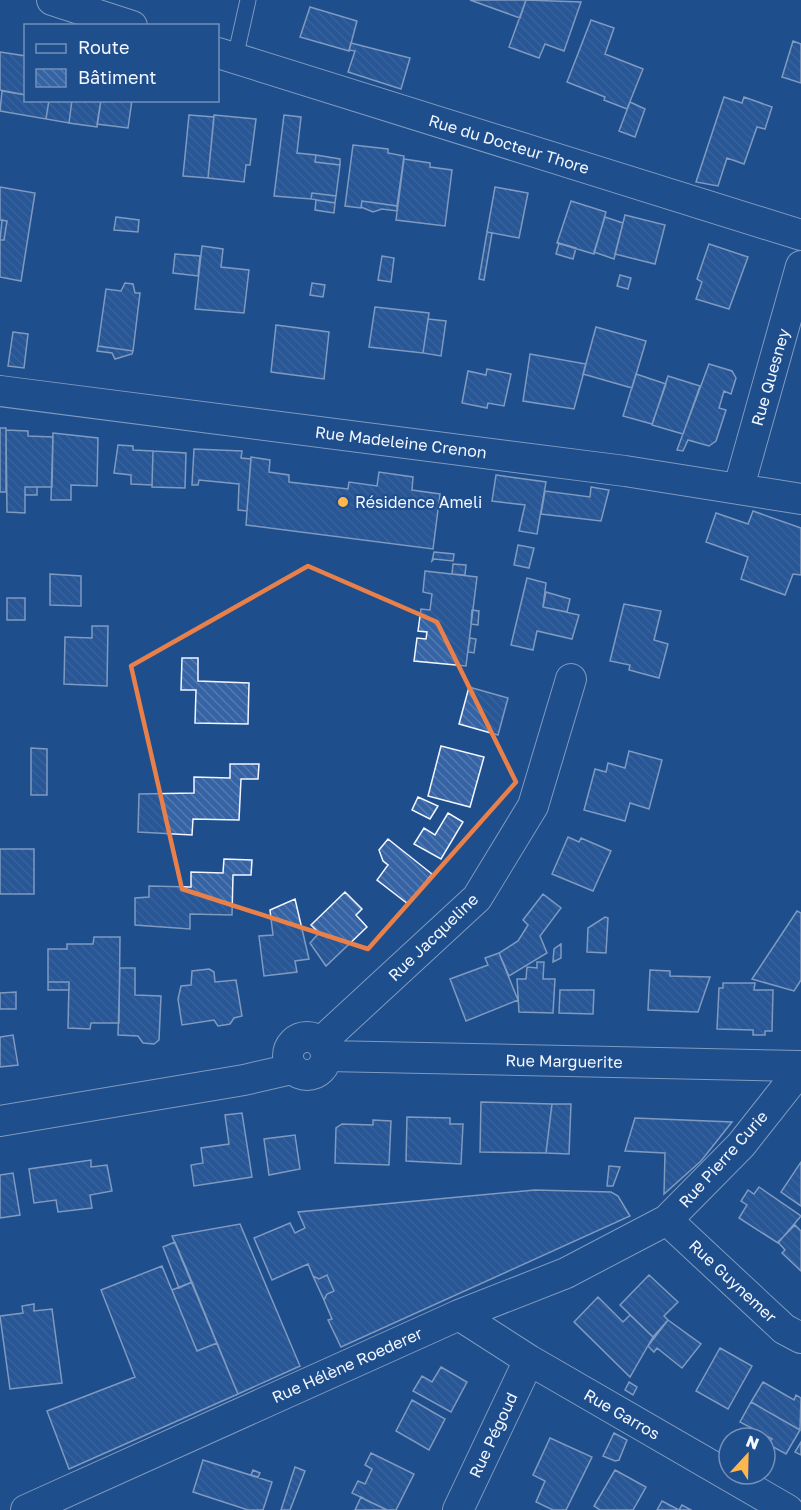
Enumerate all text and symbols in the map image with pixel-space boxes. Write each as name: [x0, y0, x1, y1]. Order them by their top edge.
legend: [24, 24, 219, 102]
text: Route: [78, 36, 129, 58]
text: Bâtiment: [78, 66, 157, 88]
street label: Rue du Docteur Thore: [426, 110, 592, 178]
street label: Rue Quesney: [747, 326, 793, 428]
street label: Rue Madeleine Crenon: [314, 422, 488, 462]
place label: Résidence Ameli: [355, 492, 482, 512]
marker: Résidence Ameli: [336, 495, 350, 509]
street label: Rue Jacqueline: [384, 889, 482, 985]
street label: Rue Marguerite: [505, 1050, 623, 1072]
street label: Rue Pierre Curie: [674, 1106, 772, 1212]
street label: Rue Guynemer: [685, 1235, 781, 1327]
street label: Rue Hélène Roederer: [269, 1323, 425, 1407]
street label: Rue Garros: [581, 1384, 663, 1444]
street label: Rue Pégoud: [464, 1389, 522, 1481]
north arrow: [717, 1426, 777, 1486]
text: N: [743, 1431, 762, 1454]

